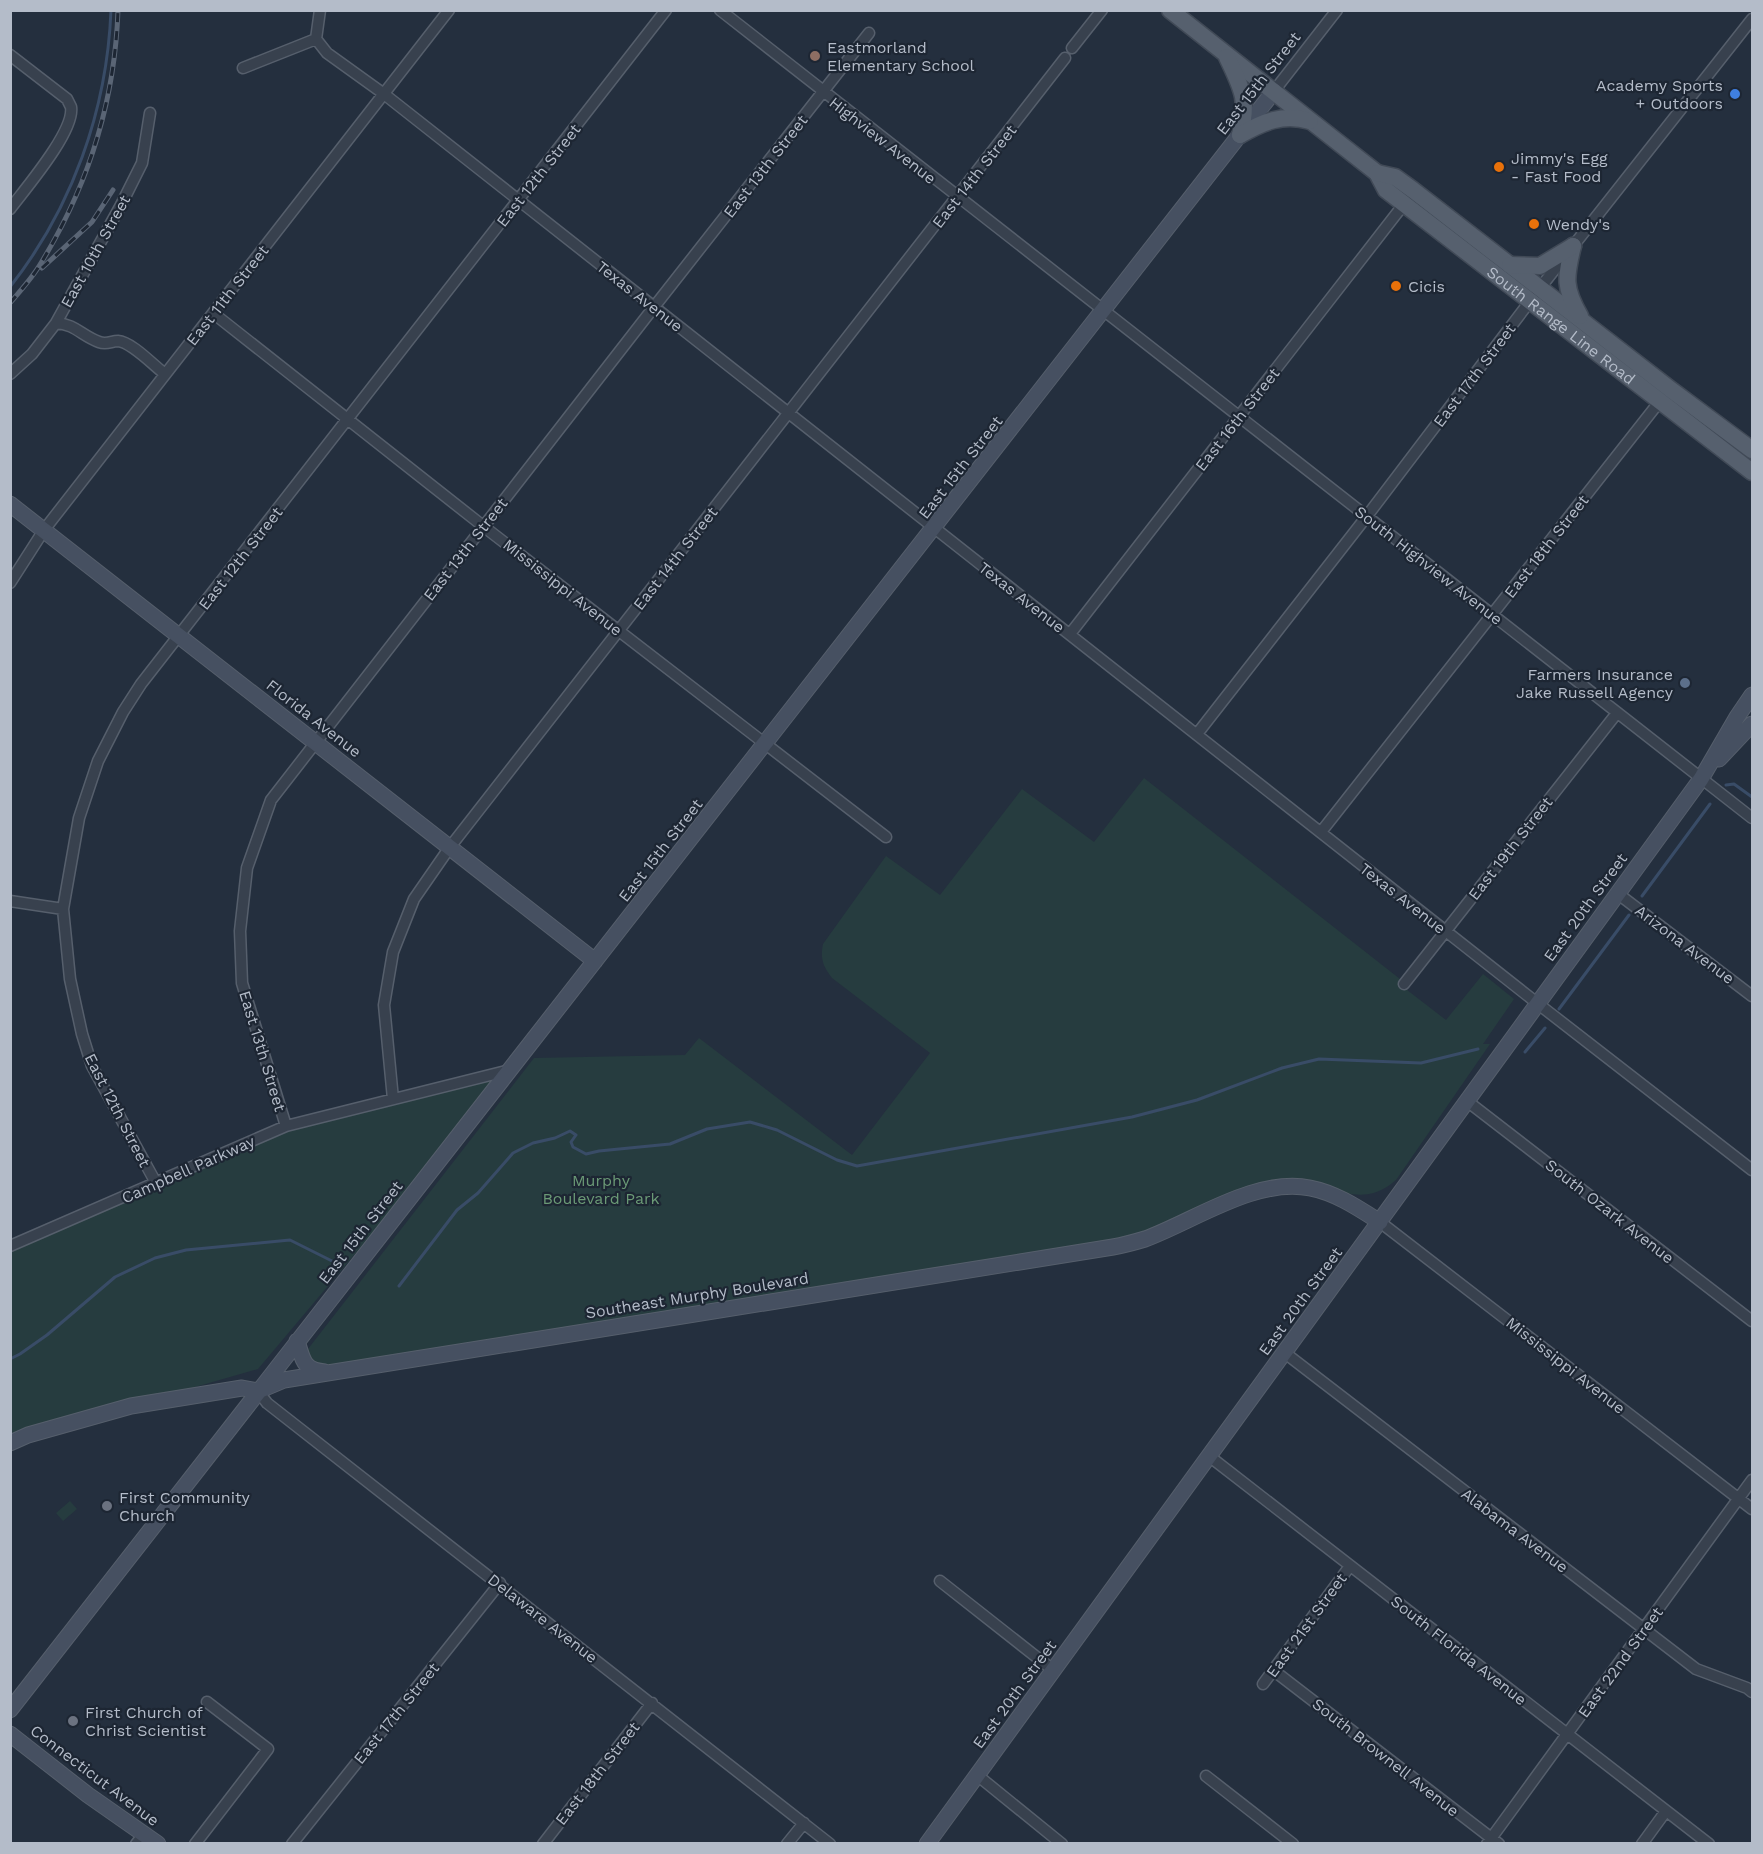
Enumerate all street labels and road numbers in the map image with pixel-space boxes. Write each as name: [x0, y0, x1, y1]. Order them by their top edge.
street label: East 15th Street: [1212, 28, 1305, 139]
street label: Highview Avenue: [826, 93, 940, 188]
street label: East 13th Street: [719, 111, 812, 222]
street label: East 12th Street: [492, 120, 585, 231]
street label: East 14th Street: [928, 121, 1021, 232]
street label: East 10th Street: [57, 191, 134, 311]
street label: East 11th Street: [182, 241, 273, 349]
street label: Texas Avenue: [593, 257, 687, 336]
street label: South Range Line Road: [1483, 262, 1639, 389]
street label: East 17th Street: [1429, 319, 1520, 431]
street label: East 16th Street: [1191, 364, 1284, 475]
street label: East 15th Street: [914, 412, 1007, 523]
street label: East 18th Street: [1500, 491, 1593, 602]
street label: East 13th Street: [419, 494, 512, 605]
street label: South Highview Avenue: [1351, 502, 1506, 629]
street label: East 12th Street: [194, 503, 287, 614]
street label: East 14th Street: [629, 503, 722, 614]
street label: Mississippi Avenue: [499, 535, 626, 640]
street label: Texas Avenue: [975, 558, 1069, 637]
street label: Florida Avenue: [262, 675, 365, 761]
street label: East 19th Street: [1464, 793, 1557, 904]
street label: East 15th Street: [614, 795, 707, 906]
street label: East 20th Street: [1540, 849, 1631, 965]
street label: Texas Avenue: [1356, 859, 1450, 938]
street label: Arizona Avenue: [1631, 901, 1738, 988]
street label: East 13th Street: [235, 988, 290, 1114]
street label: East 12th Street: [81, 1050, 155, 1171]
street label: Campbell Parkway: [119, 1131, 258, 1207]
street label: South Ozark Avenue: [1542, 1155, 1678, 1267]
street label: East 15th Street: [314, 1177, 407, 1288]
street label: East 20th Street: [1255, 1243, 1346, 1359]
street label: Southeast Murphy Boulevard: [584, 1268, 810, 1323]
street label: Mississippi Avenue: [1502, 1313, 1629, 1418]
street label: Alabama Avenue: [1457, 1484, 1572, 1577]
street label: East 21st Street: [1262, 1569, 1351, 1681]
street label: Delaware Avenue: [484, 1570, 601, 1667]
street label: South Florida Avenue: [1387, 1592, 1530, 1709]
street label: East 22nd Street: [1574, 1603, 1667, 1721]
street label: East 20th Street: [969, 1636, 1060, 1752]
street label: East 17th Street: [350, 1659, 443, 1768]
street label: South Brownell Avenue: [1309, 1694, 1463, 1821]
street label: East 18th Street: [551, 1718, 644, 1829]
street label: Connecticut Avenue: [26, 1721, 163, 1830]

